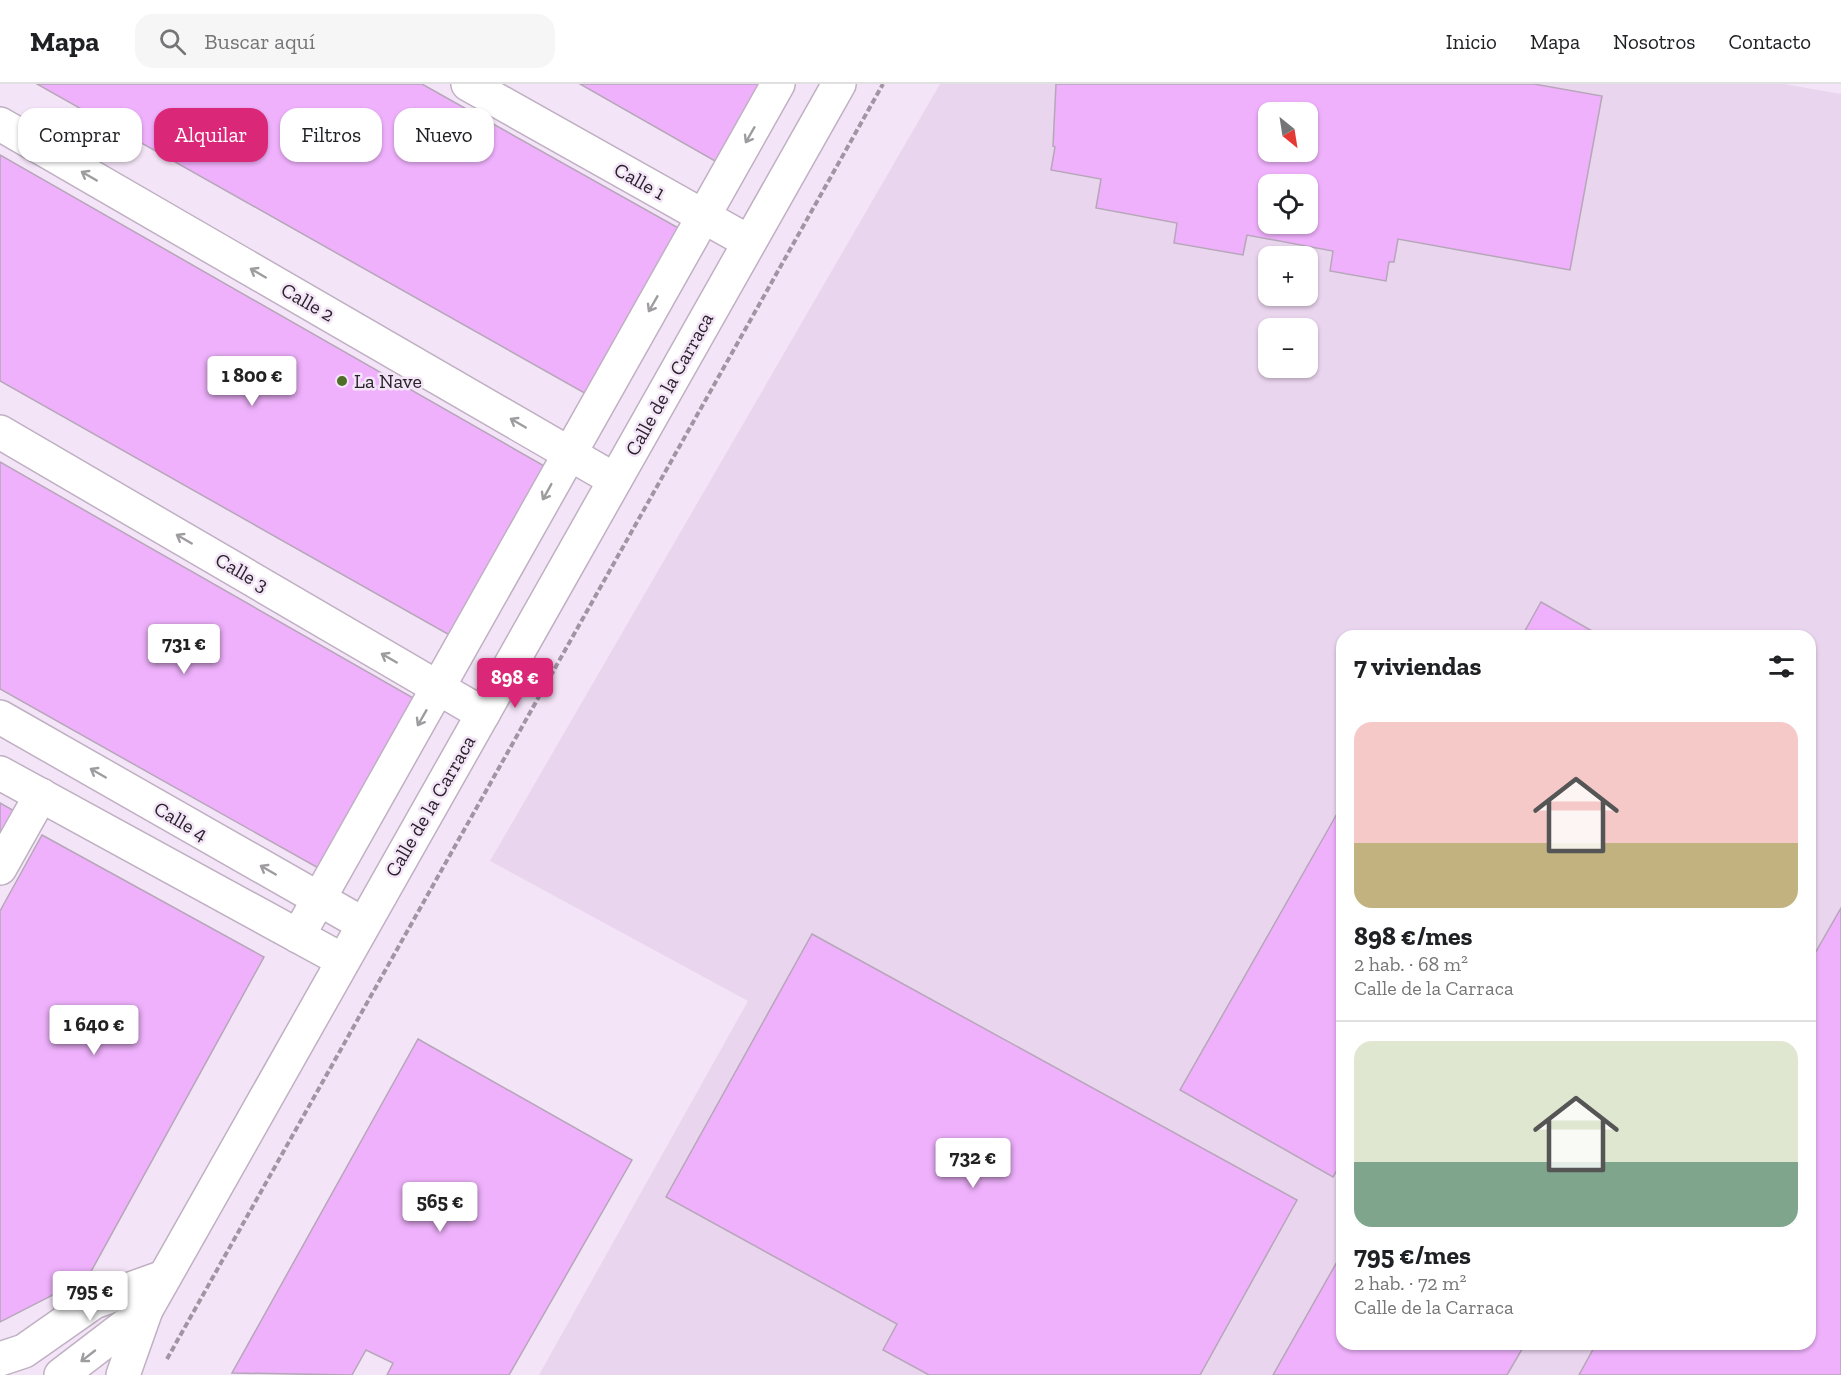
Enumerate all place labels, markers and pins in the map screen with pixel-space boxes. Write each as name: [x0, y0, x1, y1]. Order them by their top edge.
pin: 1 800 €: [197, 356, 307, 407]
place label: La Nave: [354, 369, 422, 393]
marker: La Nave: [335, 374, 349, 388]
pin: 731 €: [142, 624, 226, 675]
pin: 898 €: [473, 658, 557, 709]
pin: 1 640 €: [39, 1005, 149, 1056]
pin: 732 €: [931, 1138, 1015, 1189]
pin: 565 €: [398, 1182, 482, 1233]
pin: 795 €: [48, 1271, 132, 1322]

